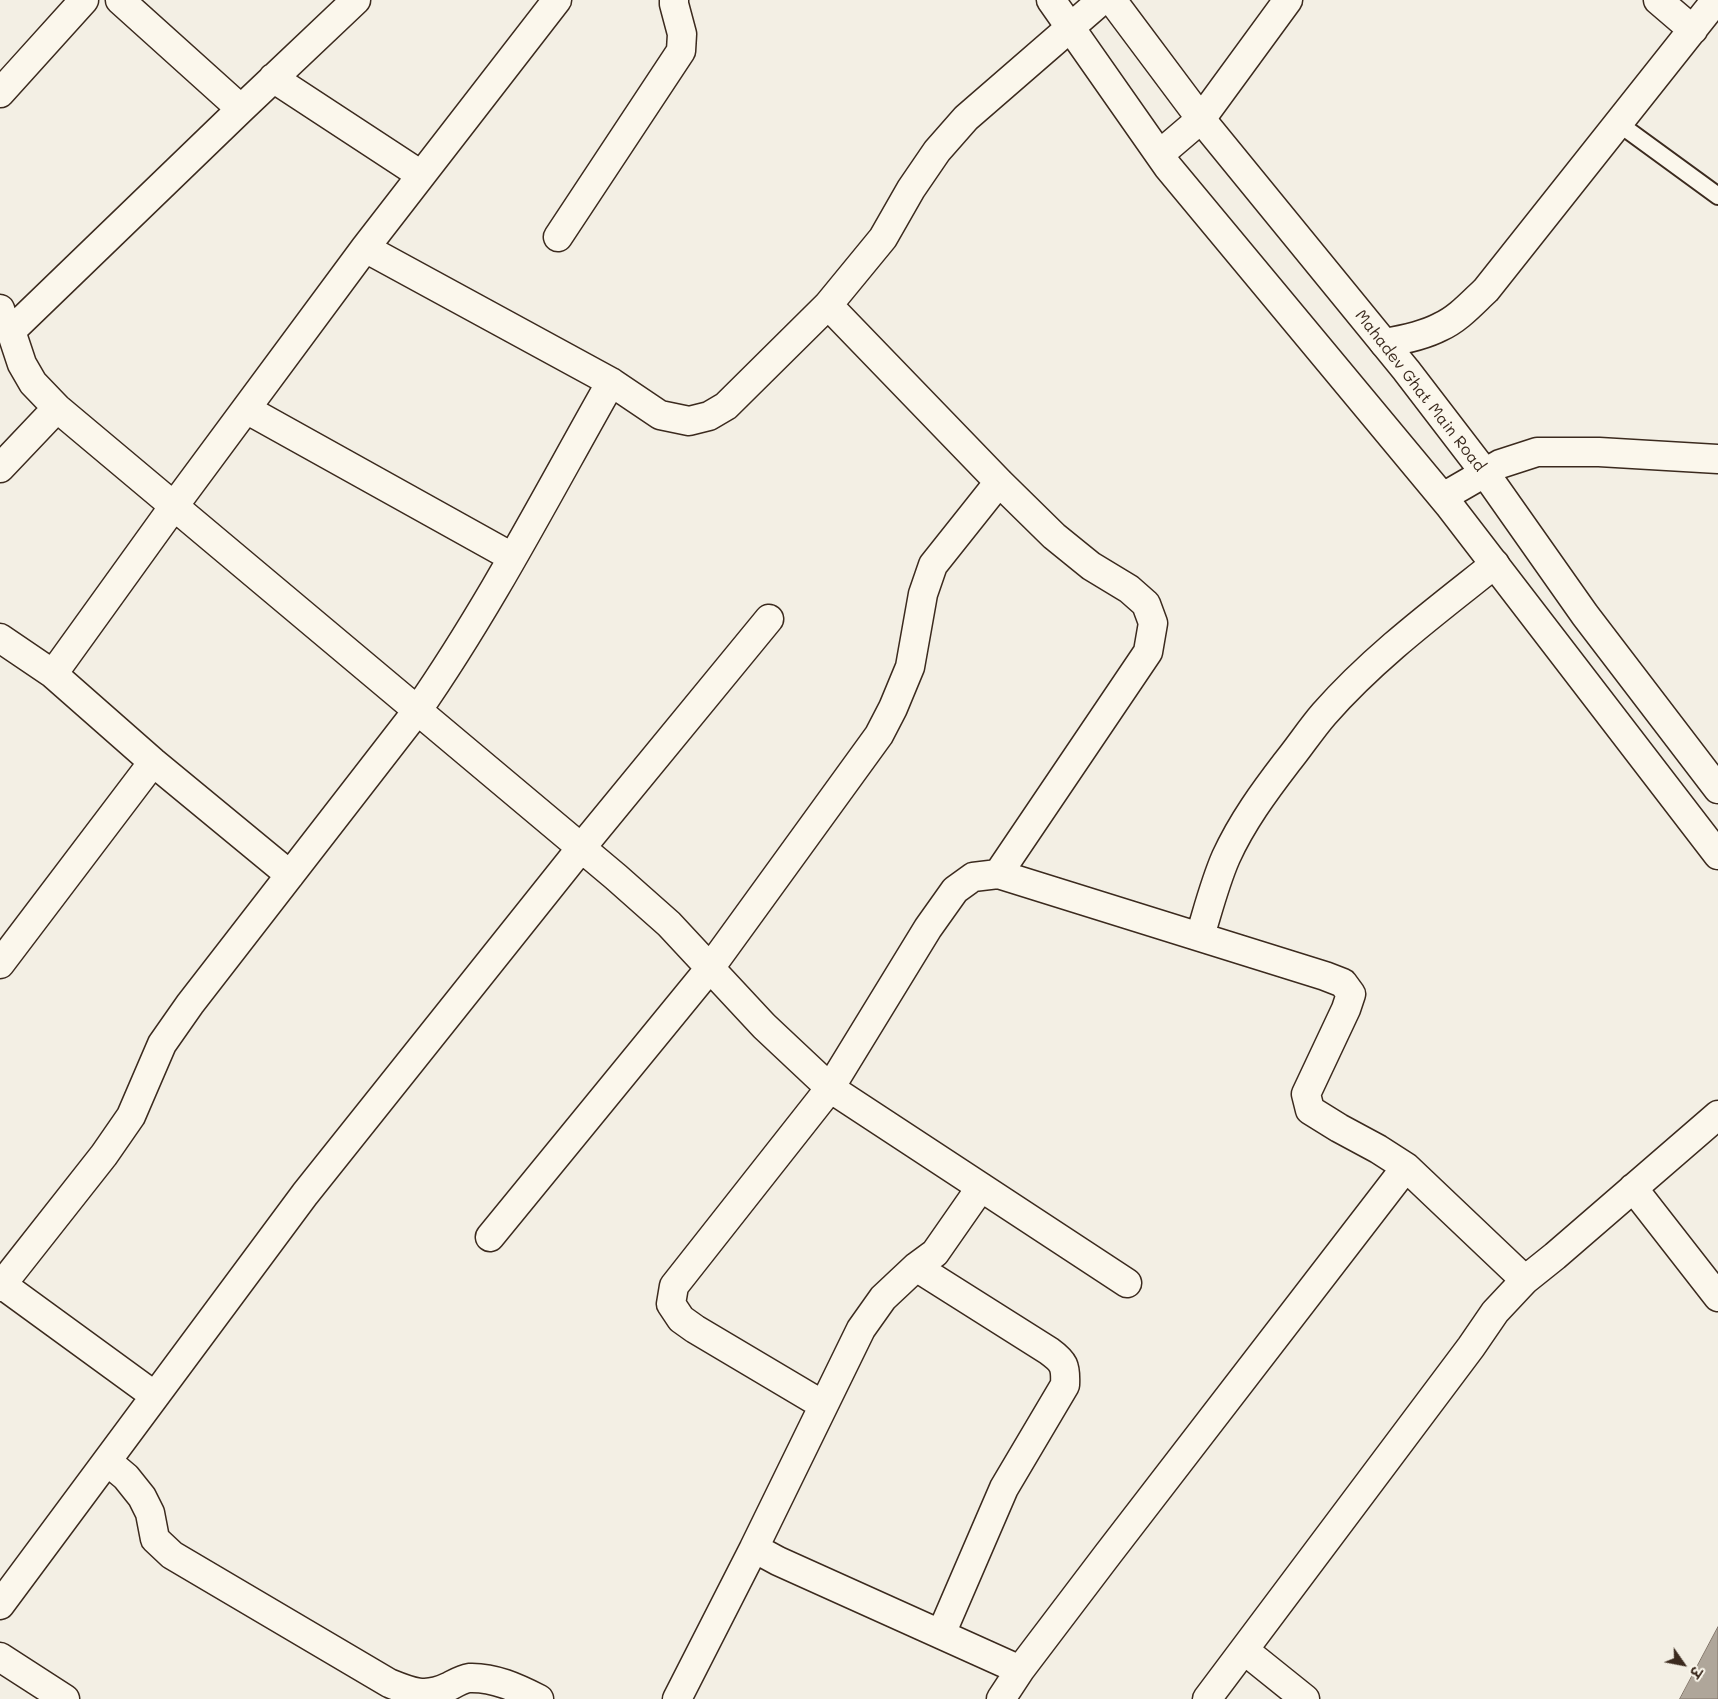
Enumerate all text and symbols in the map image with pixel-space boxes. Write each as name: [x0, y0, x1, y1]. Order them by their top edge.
street label: Mahadev Ghat Main Road: [1351, 306, 1489, 476]
north arrow: [1658, 1639, 1708, 1689]
text: उ: [1685, 1663, 1707, 1682]

